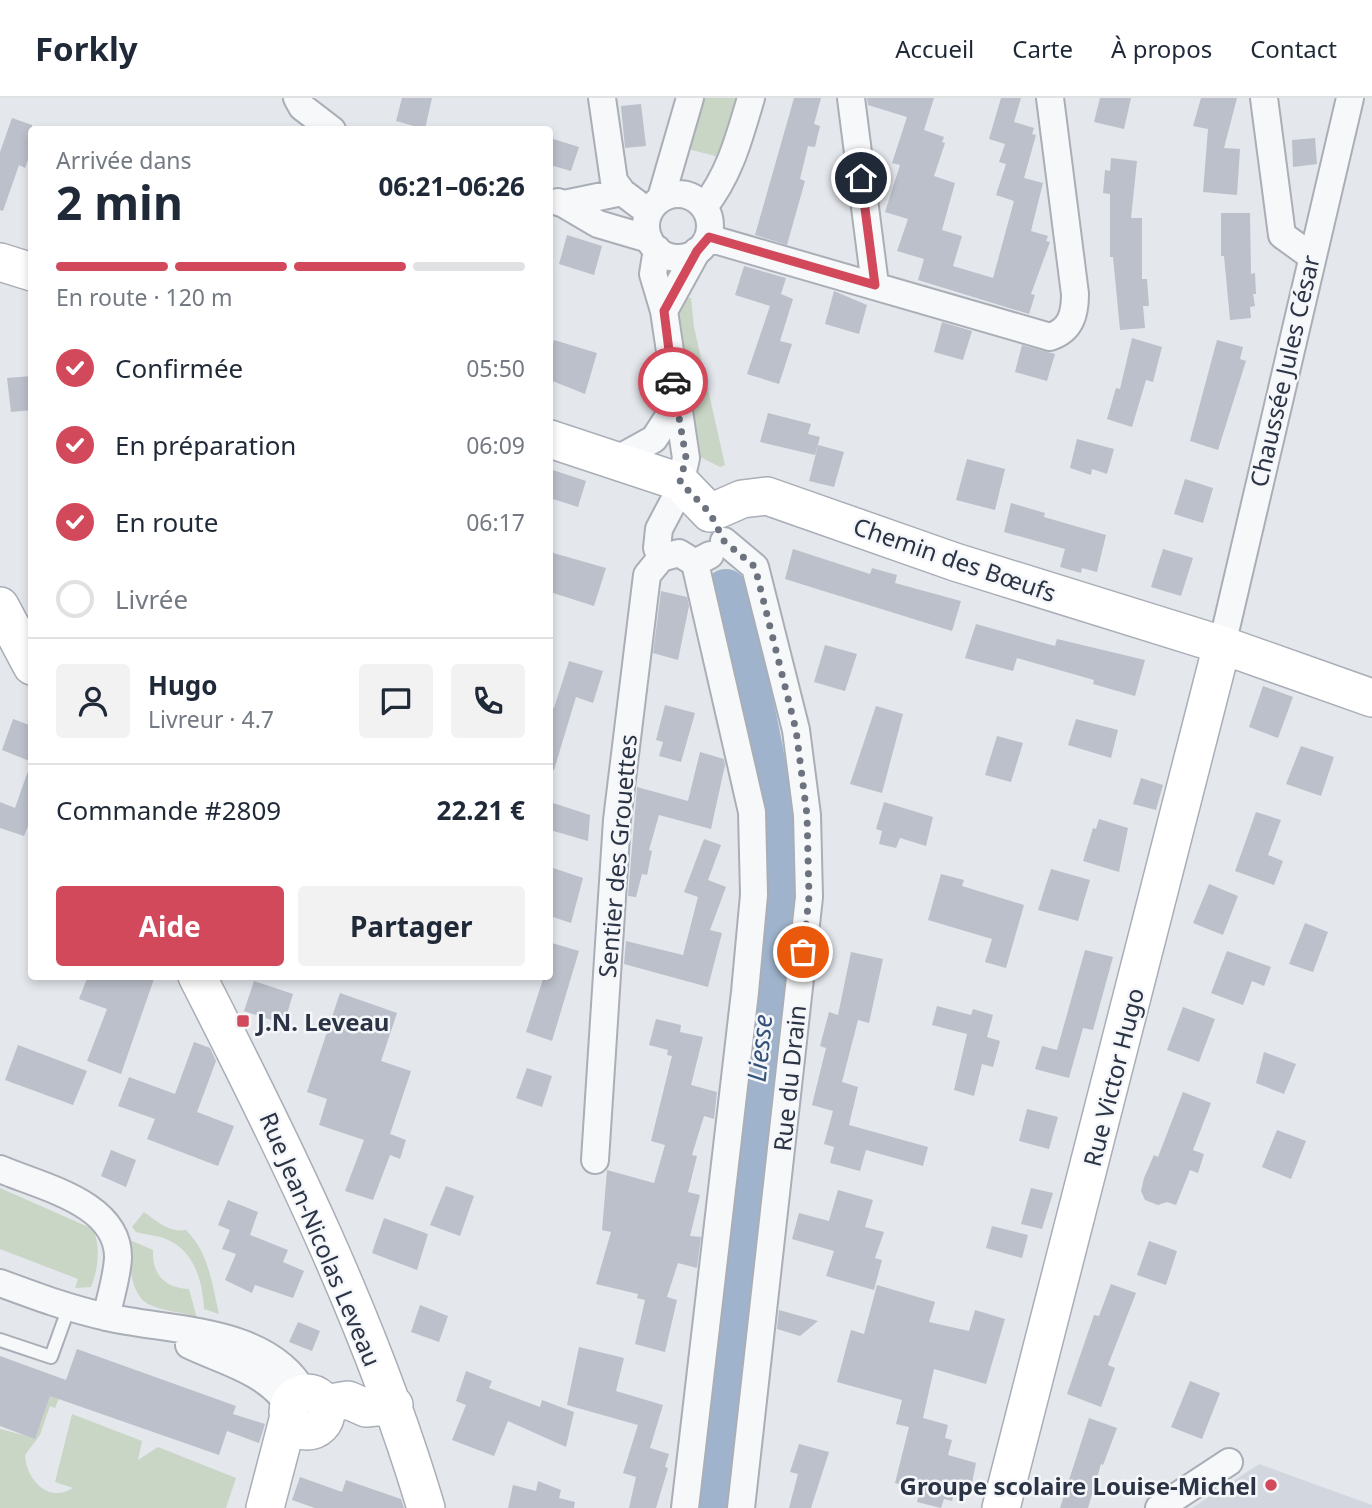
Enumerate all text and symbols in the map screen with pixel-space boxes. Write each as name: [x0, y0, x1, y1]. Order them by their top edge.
text: Forkly: [35, 26, 138, 71]
text: Accueil: [895, 32, 974, 65]
text: Carte: [1012, 32, 1073, 65]
text: À propos: [1111, 32, 1212, 65]
text: Contact: [1250, 32, 1337, 65]
text: Arrivée dans: [56, 144, 192, 176]
pin: [831, 148, 891, 208]
icon: home: [842, 159, 880, 197]
text: 06:21–06:26: [378, 168, 525, 204]
text: 2 min: [56, 171, 183, 233]
street label: Chaussée Jules César: [1241, 252, 1327, 490]
text: En route · 120 m: [56, 281, 233, 313]
courier: [638, 347, 708, 417]
icon: check: [56, 349, 94, 387]
text: Confirmée: [115, 350, 243, 386]
text: 05:50: [466, 352, 525, 384]
icon: car: [654, 363, 692, 401]
icon: check: [56, 426, 94, 464]
text: En préparation: [115, 427, 296, 463]
text: 06:09: [466, 429, 525, 461]
icon: check: [56, 503, 94, 541]
text: En route: [115, 504, 218, 540]
text: 06:17: [466, 506, 525, 538]
street label: Chemin des Bœufs: [849, 509, 1061, 609]
text: Livrée: [115, 581, 188, 617]
button: person: [56, 664, 130, 738]
button: chat: [359, 664, 433, 738]
button: phone: [451, 664, 525, 738]
text: Hugo: [148, 667, 217, 703]
text: Livreur · 4.7: [148, 703, 274, 735]
street label: Sentier des Grouettes: [590, 733, 644, 979]
text: Commande #2809: [56, 792, 281, 828]
text: 22.21 €: [437, 792, 525, 828]
button: Aide: [56, 886, 284, 966]
button: Partager: [298, 886, 525, 966]
pin: [773, 922, 833, 982]
icon: bag: [784, 933, 822, 971]
street label: Rue Victor Hugo: [1075, 984, 1151, 1170]
street label: Rue du Drain: [765, 1003, 813, 1153]
place label: J.N. Leveau: [255, 1005, 389, 1038]
marker: J.N. Leveau: [235, 1013, 251, 1029]
water label: Liesse: [738, 1013, 780, 1083]
street label: Rue Jean-Nicolas Leveau: [252, 1107, 390, 1371]
place label: Groupe scolaire Louise-Michel: [900, 1469, 1257, 1502]
marker: Groupe scolaire Louise-Michel: [1263, 1477, 1279, 1493]

